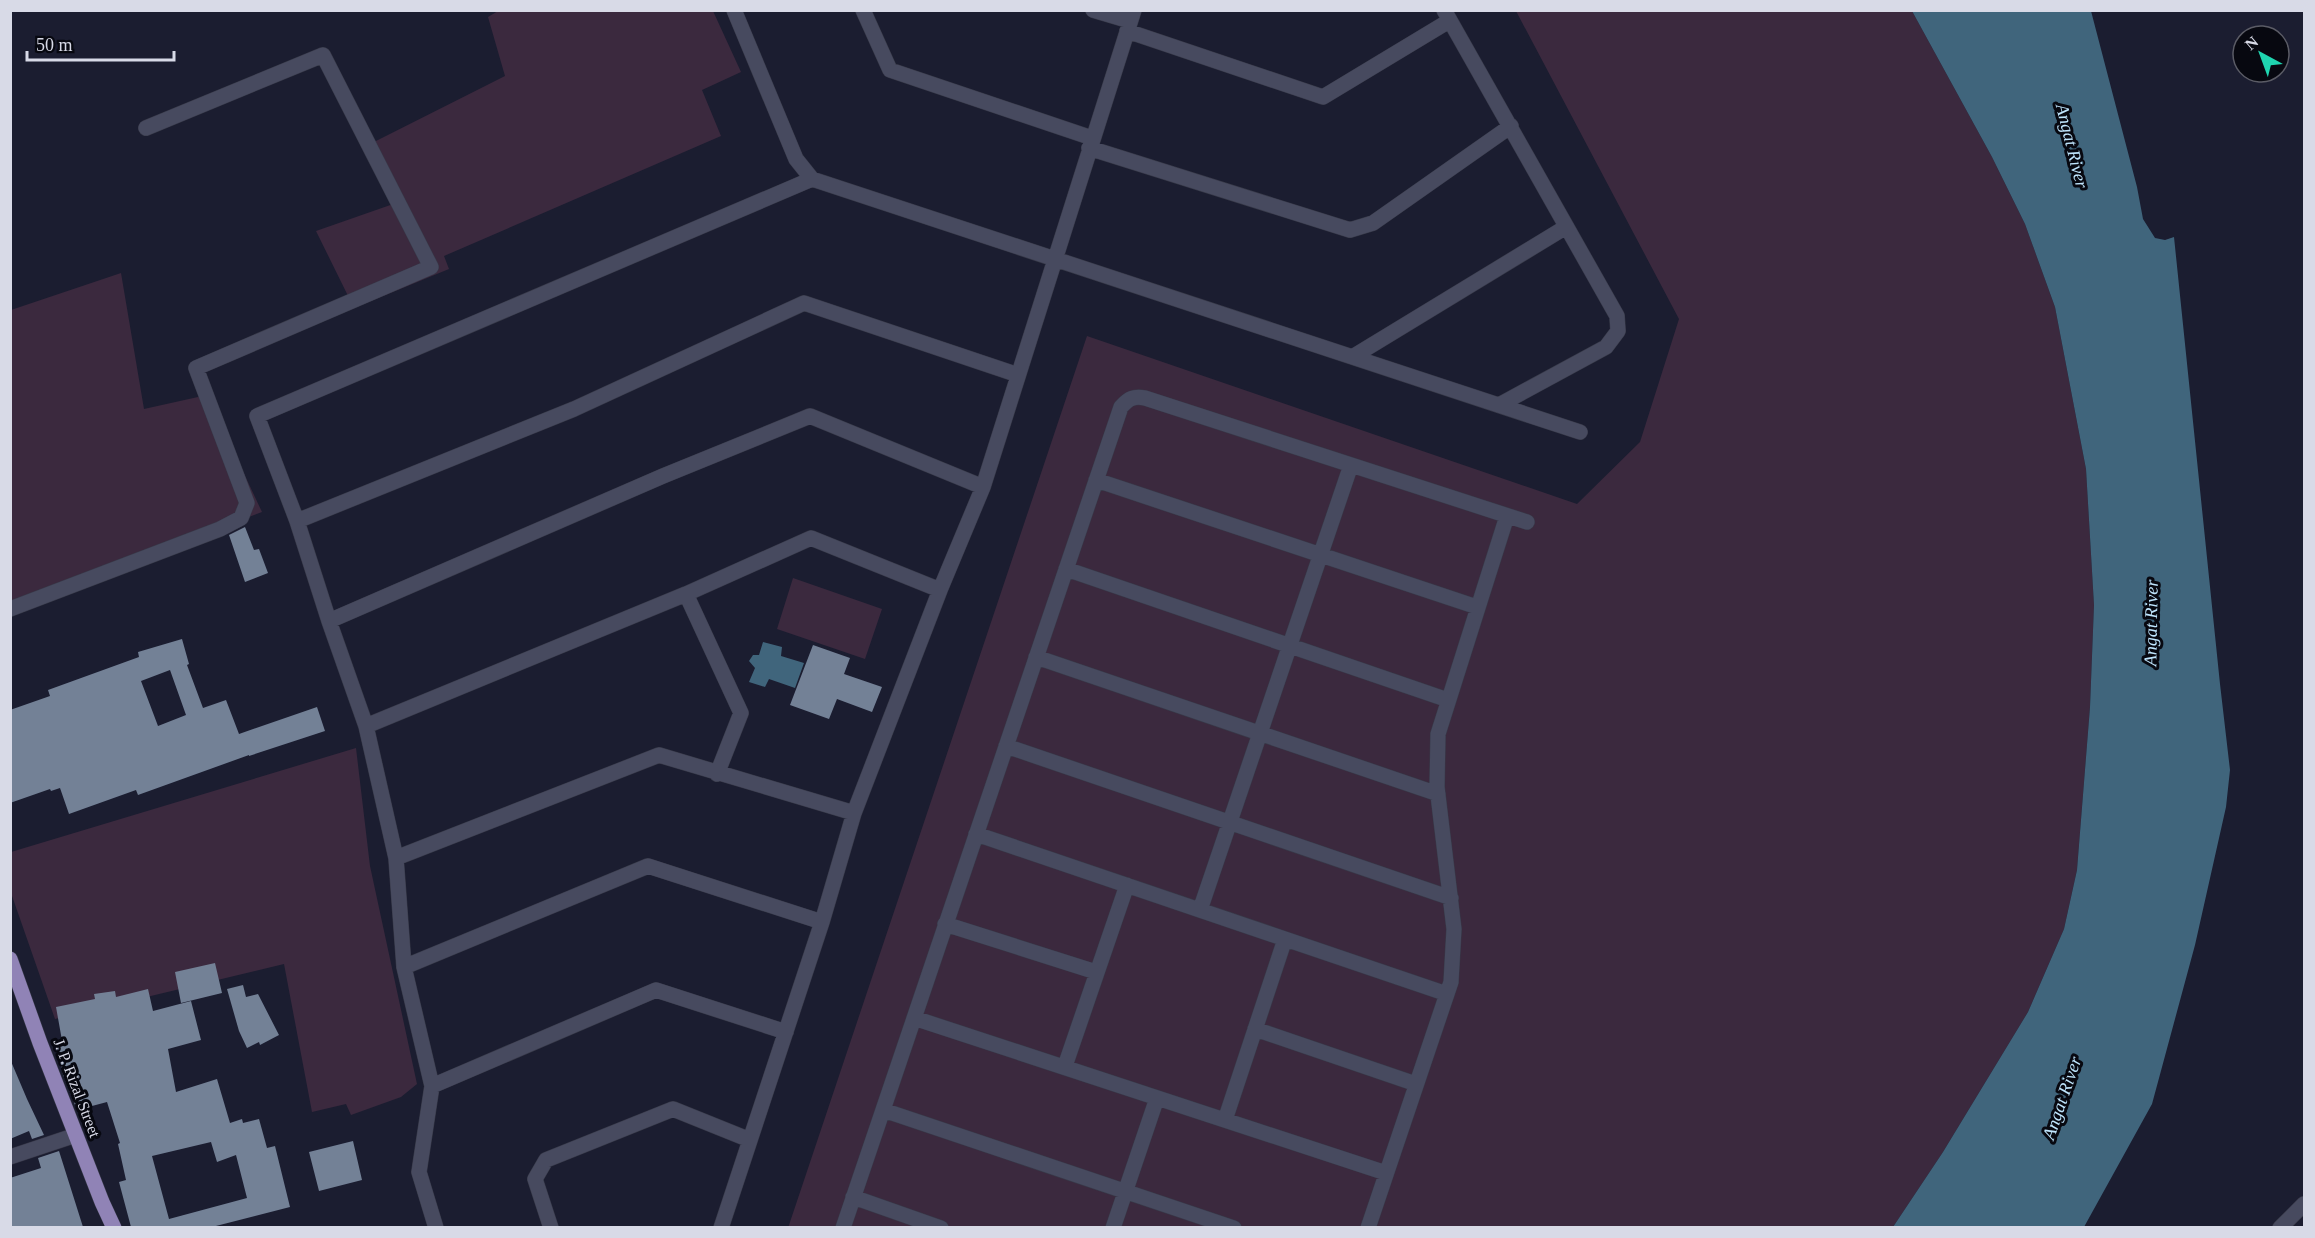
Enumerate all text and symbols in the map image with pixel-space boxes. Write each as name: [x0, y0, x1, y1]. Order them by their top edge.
scale bar: [27, 24, 174, 62]
north arrow: [2231, 24, 2291, 84]
text: N: [2242, 33, 2262, 53]
text: 50 m: [36, 35, 73, 55]
water label: Angat River: [2052, 101, 2092, 191]
water label: Angat River: [2140, 579, 2162, 667]
street label: J. P. Rizal Street: [50, 1036, 104, 1140]
water label: Angat River: [2038, 1053, 2086, 1143]

